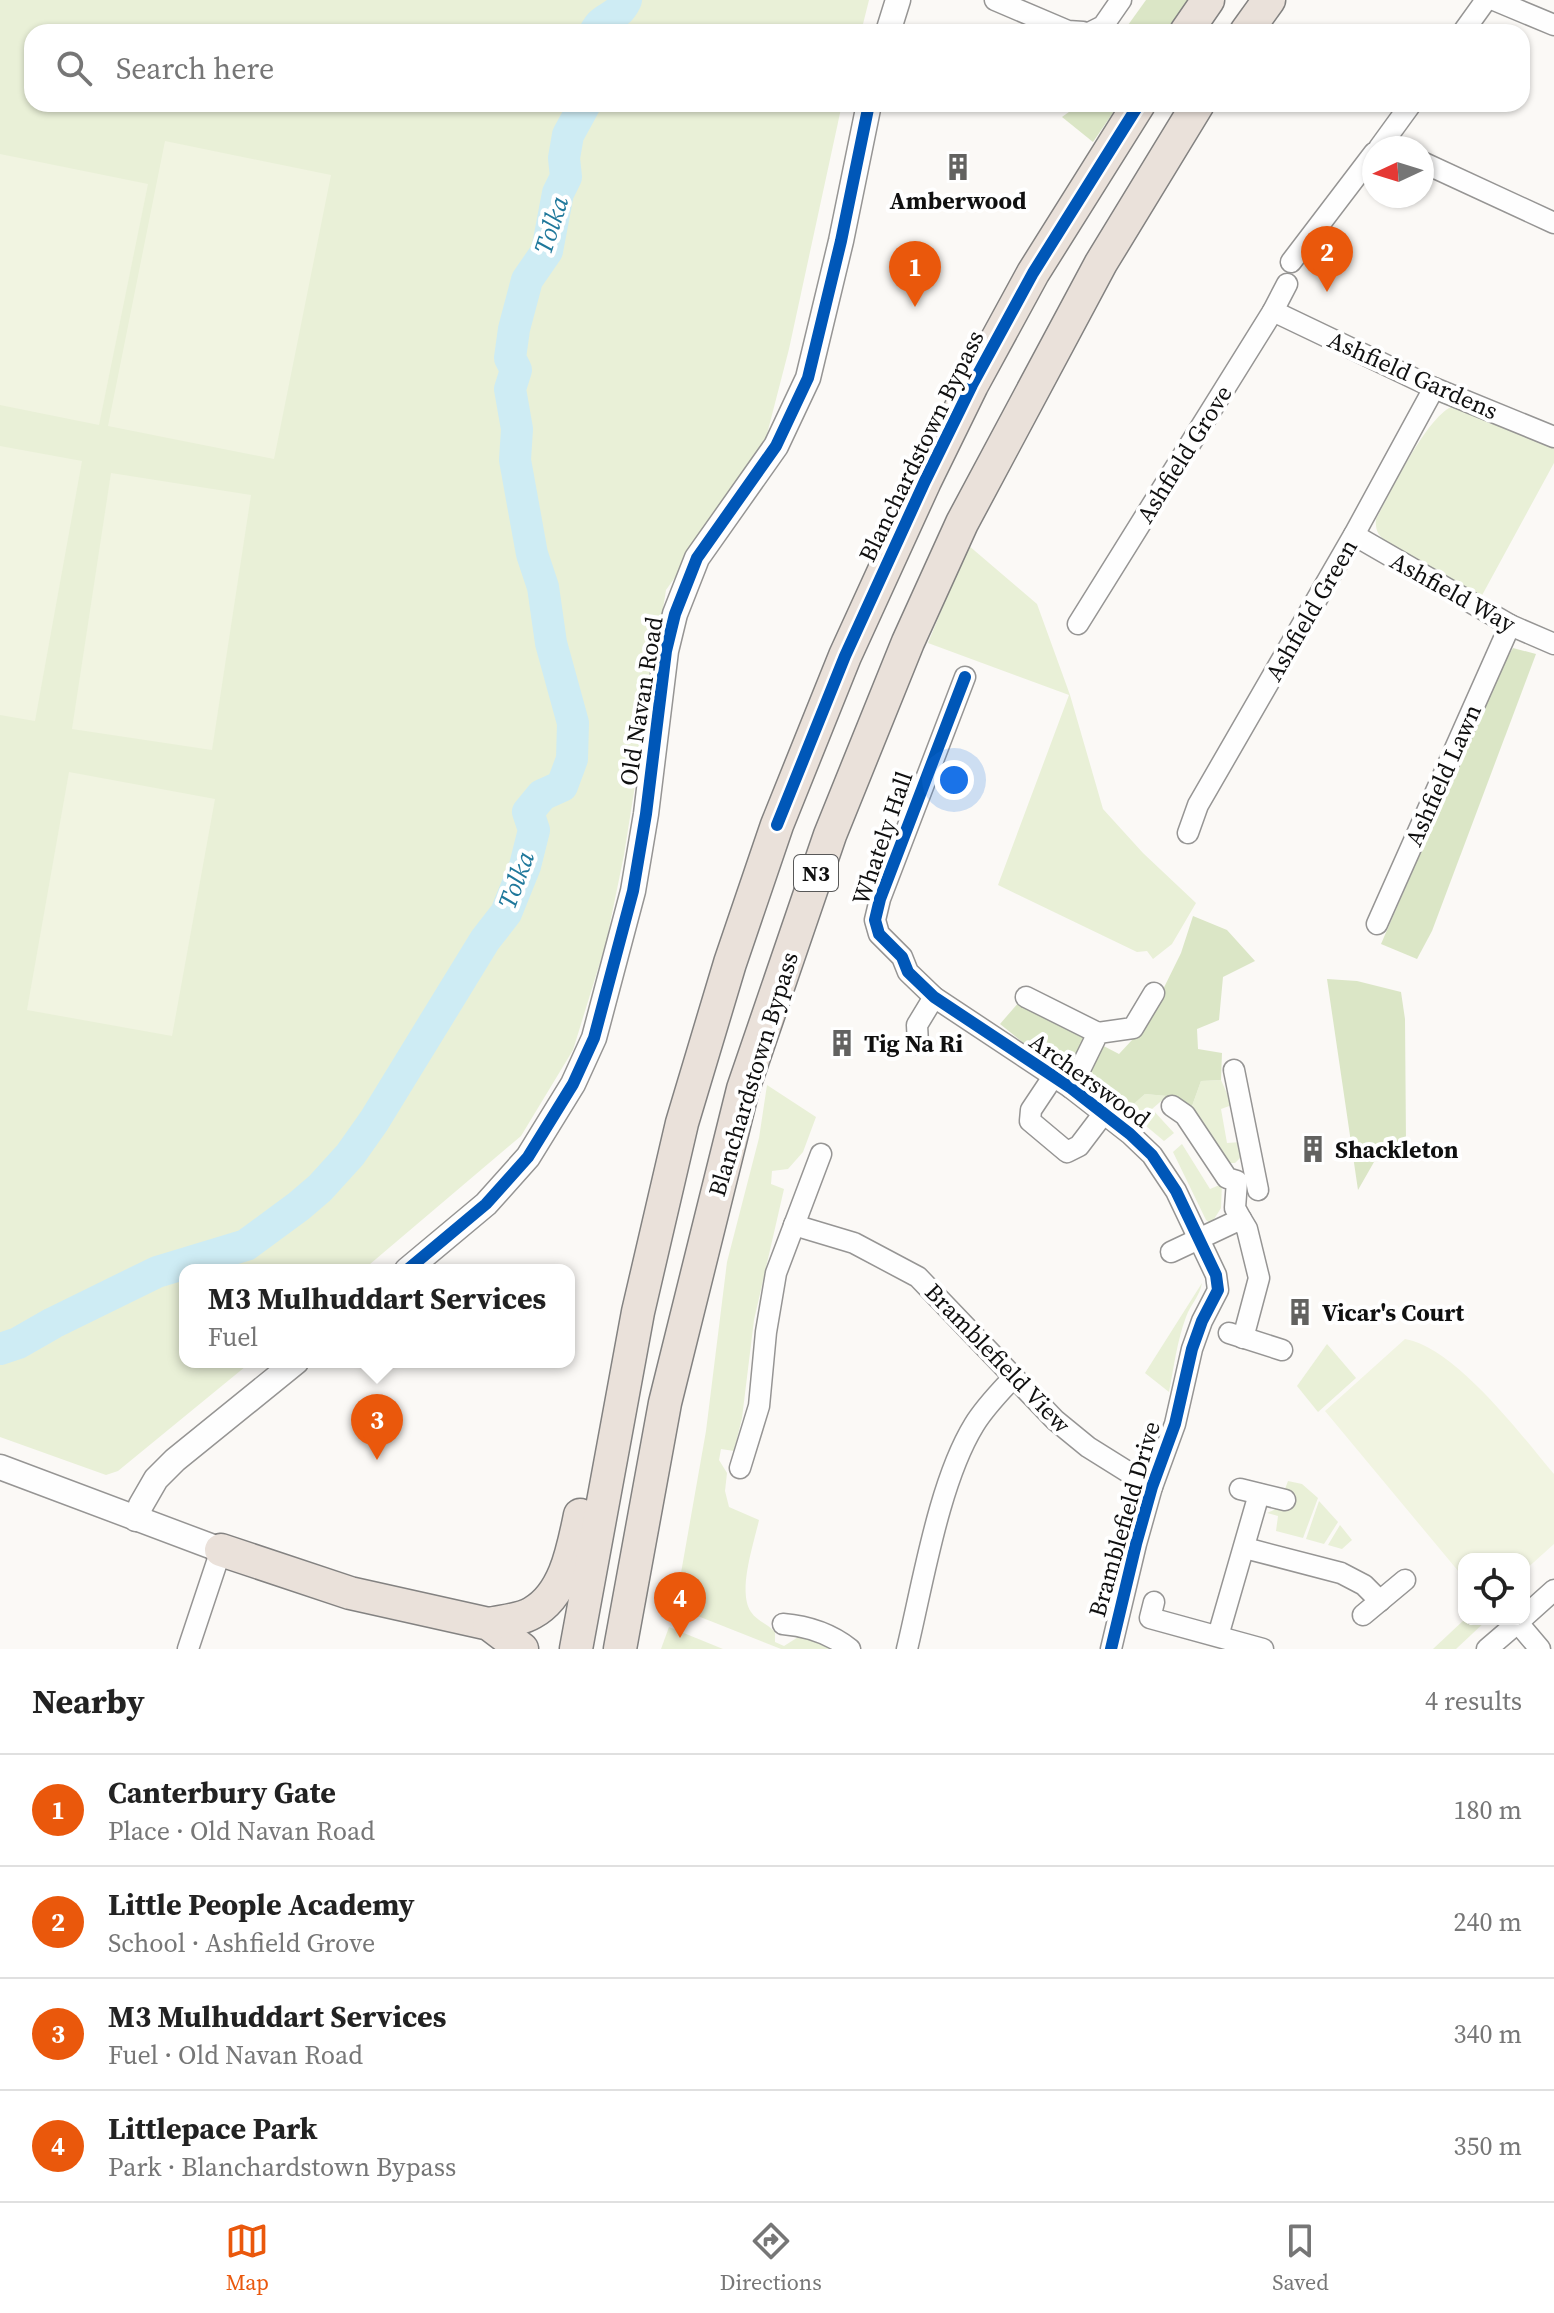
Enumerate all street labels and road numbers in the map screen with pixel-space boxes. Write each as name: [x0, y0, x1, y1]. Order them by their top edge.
street label: Ashfield Gardens: [1323, 323, 1503, 427]
street label: Blanchardstown Bypass: [851, 325, 991, 567]
street label: Ashfield Grove: [1128, 379, 1240, 529]
street label: Ashfield Green: [1257, 533, 1365, 687]
street label: Ashfield Way: [1384, 544, 1522, 640]
street label: Old Navan Road: [611, 614, 671, 788]
street label: Ashfield Lawn: [1397, 699, 1489, 851]
street label: Whately Hall: [844, 767, 920, 909]
road number: N3: [794, 855, 838, 891]
street label: Blanchardstown Bypass: [700, 948, 806, 1200]
street label: Archerswood: [1023, 1025, 1157, 1135]
street label: Bramblefield View: [918, 1276, 1079, 1441]
street label: Bramblefield Drive: [1080, 1417, 1168, 1621]

